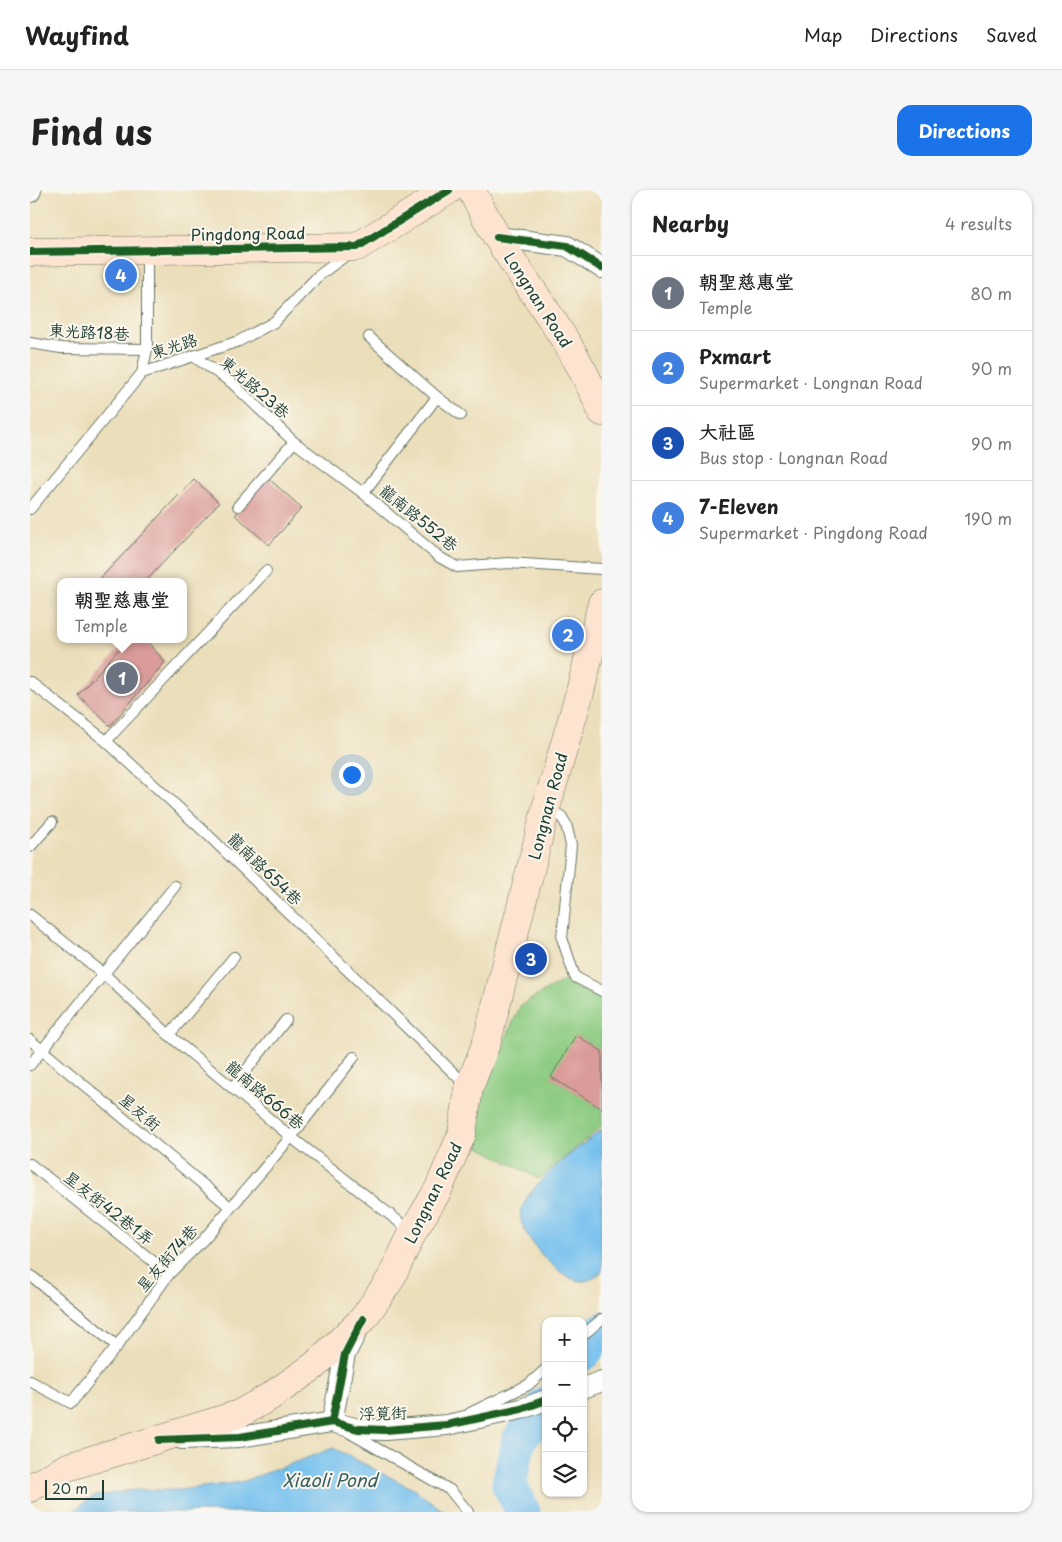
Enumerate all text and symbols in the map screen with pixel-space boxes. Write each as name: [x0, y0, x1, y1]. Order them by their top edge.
text: Wayfind: [25, 17, 129, 53]
text: Map: [804, 21, 842, 48]
text: Directions: [870, 21, 958, 48]
text: Saved: [986, 21, 1037, 48]
text: Find us: [30, 104, 152, 157]
button: Directions: [897, 105, 1032, 156]
text: Nearby: [652, 207, 729, 239]
text: 4 results: [945, 211, 1012, 235]
street label: Pingdong Road: [190, 220, 306, 246]
street label: Longnan Road: [499, 247, 579, 352]
pin: 4: [105, 256, 137, 294]
text: 朝聖慈惠堂: [699, 267, 794, 295]
text: 1: [664, 281, 672, 305]
text: 80 m: [970, 281, 1012, 305]
text: Temple: [699, 295, 752, 319]
street label: 東光路18巷: [48, 317, 130, 345]
street label: 東光路: [147, 326, 200, 364]
text: Pxmart: [699, 342, 771, 370]
street label: 東光路23巷: [215, 349, 296, 423]
text: 2: [662, 356, 674, 380]
text: 90 m: [971, 356, 1012, 380]
text: Supermarket · Longnan Road: [699, 370, 923, 394]
text: 大社區: [699, 417, 756, 445]
text: 3: [663, 431, 673, 455]
text: 90 m: [971, 431, 1012, 455]
text: Bus stop · Longnan Road: [699, 445, 888, 469]
street label: 龍南路552巷: [375, 478, 464, 557]
text: 7-Eleven: [699, 492, 779, 520]
text: 4: [663, 506, 673, 530]
text: 190 m: [964, 506, 1012, 530]
text: Supermarket · Pingdong Road: [699, 520, 928, 544]
popup: [57, 578, 187, 643]
text: 朝聖慈惠堂: [74, 585, 170, 613]
text: Temple: [74, 613, 128, 637]
pin: 2: [552, 616, 584, 654]
pin: 1: [106, 659, 138, 697]
street label: Longnan Road: [521, 750, 573, 862]
your location: [339, 762, 365, 788]
street label: 龍南路654巷: [223, 826, 308, 910]
pin: 3: [515, 940, 547, 978]
street label: 龍南路666巷: [221, 1054, 310, 1134]
street label: 星友街: [115, 1087, 167, 1136]
street label: Longnan Road: [397, 1138, 467, 1247]
street label: 星友街42巷1弄: [60, 1164, 160, 1250]
street label: 星友街74巷: [130, 1218, 203, 1297]
map controls: [542, 1317, 587, 1497]
button: +: [542, 1317, 587, 1362]
button: −: [542, 1362, 587, 1407]
street label: 浮筧街: [359, 1400, 407, 1424]
button: locate: [542, 1407, 587, 1452]
button: layers: [542, 1452, 587, 1497]
water label: Xiaoli Pond: [283, 1466, 381, 1493]
scale bar: [45, 1477, 104, 1500]
text: 20 m: [52, 1478, 88, 1499]

